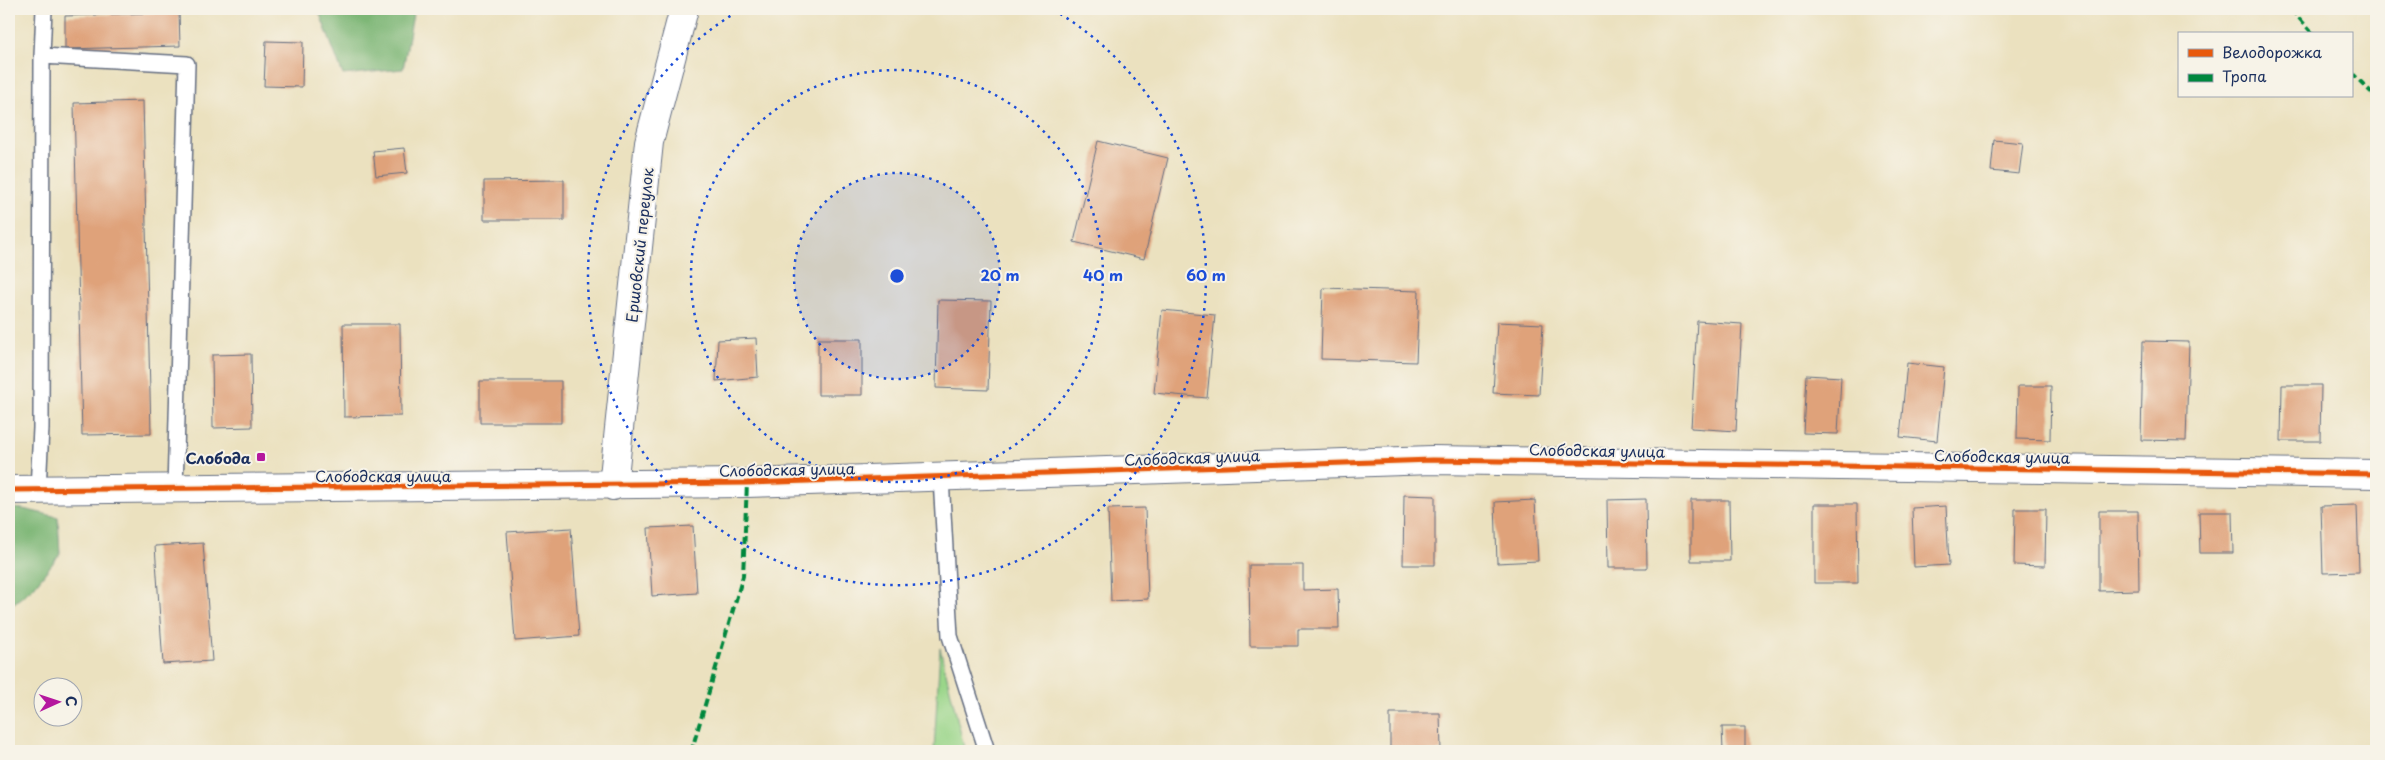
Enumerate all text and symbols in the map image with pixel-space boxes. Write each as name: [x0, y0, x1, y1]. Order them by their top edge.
legend: [2178, 32, 2352, 98]
text: Велодорожка: [2222, 40, 2323, 63]
text: Тропа: [2222, 64, 2267, 87]
street label: Ершовский переулок: [619, 166, 659, 324]
text: 20 m: [981, 263, 1019, 286]
text: 40 m: [1083, 263, 1123, 286]
text: 60 m: [1186, 263, 1226, 286]
centre of rings: [888, 267, 906, 285]
street label: Слободская улица: [1529, 437, 1666, 463]
street label: Слободская улица: [1124, 443, 1261, 471]
street label: Слободская улица: [1934, 443, 2071, 469]
place label: Слобода: [186, 446, 251, 469]
marker: Слобода: [255, 451, 267, 463]
street label: Слободская улица: [719, 456, 856, 482]
street label: Слободская улица: [315, 464, 452, 487]
north arrow: [32, 678, 82, 728]
text: С: [61, 695, 82, 707]

